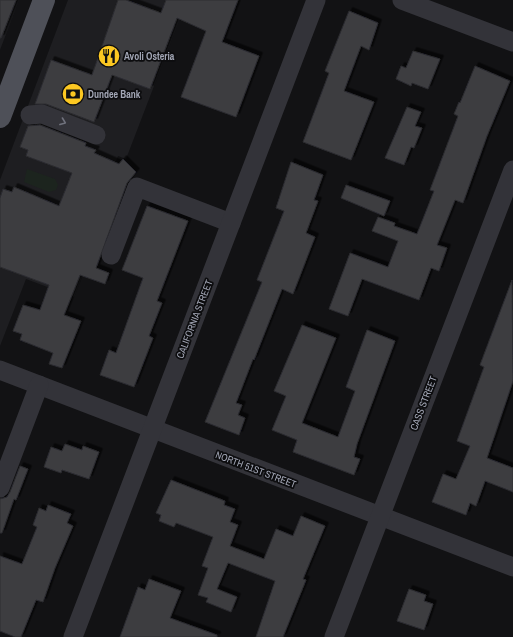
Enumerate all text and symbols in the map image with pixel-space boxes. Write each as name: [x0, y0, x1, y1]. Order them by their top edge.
restaurant icon: Avoli Osteria: [96, 43, 122, 69]
place label: Avoli Osteria: [124, 50, 175, 63]
bank icon: Dundee Bank: [60, 81, 86, 107]
place label: Dundee Bank: [88, 88, 141, 101]
one-way arrow: [60, 118, 67, 126]
street label: CALIFORNIA STREET: [173, 278, 215, 360]
street label: CASS STREET: [407, 374, 440, 432]
street label: NORTH 51ST STREET: [214, 448, 298, 491]

